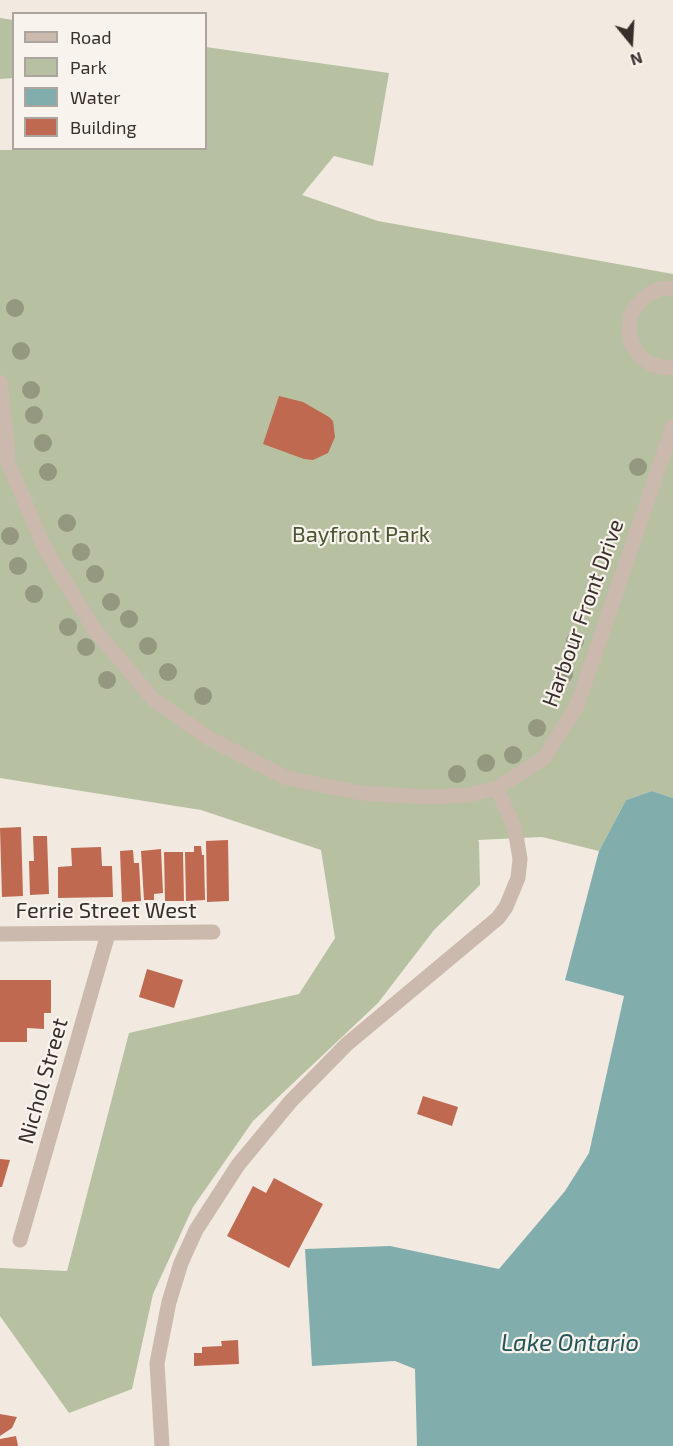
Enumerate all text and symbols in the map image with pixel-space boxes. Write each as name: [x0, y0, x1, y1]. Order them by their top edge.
legend: [12, 12, 207, 150]
north arrow: [601, 12, 661, 72]
text: Road: [70, 26, 111, 48]
text: N: [628, 49, 645, 70]
text: Park: [70, 56, 107, 78]
text: Water: [70, 86, 120, 108]
text: Building: [70, 116, 137, 138]
street label: Harbour Front Drive: [537, 516, 629, 710]
park label: Bayfront Park: [292, 522, 430, 548]
street label: Ferrie Street West: [15, 898, 197, 924]
street label: Nichol Street: [12, 1015, 74, 1147]
water label: Lake Ontario: [501, 1329, 639, 1357]

